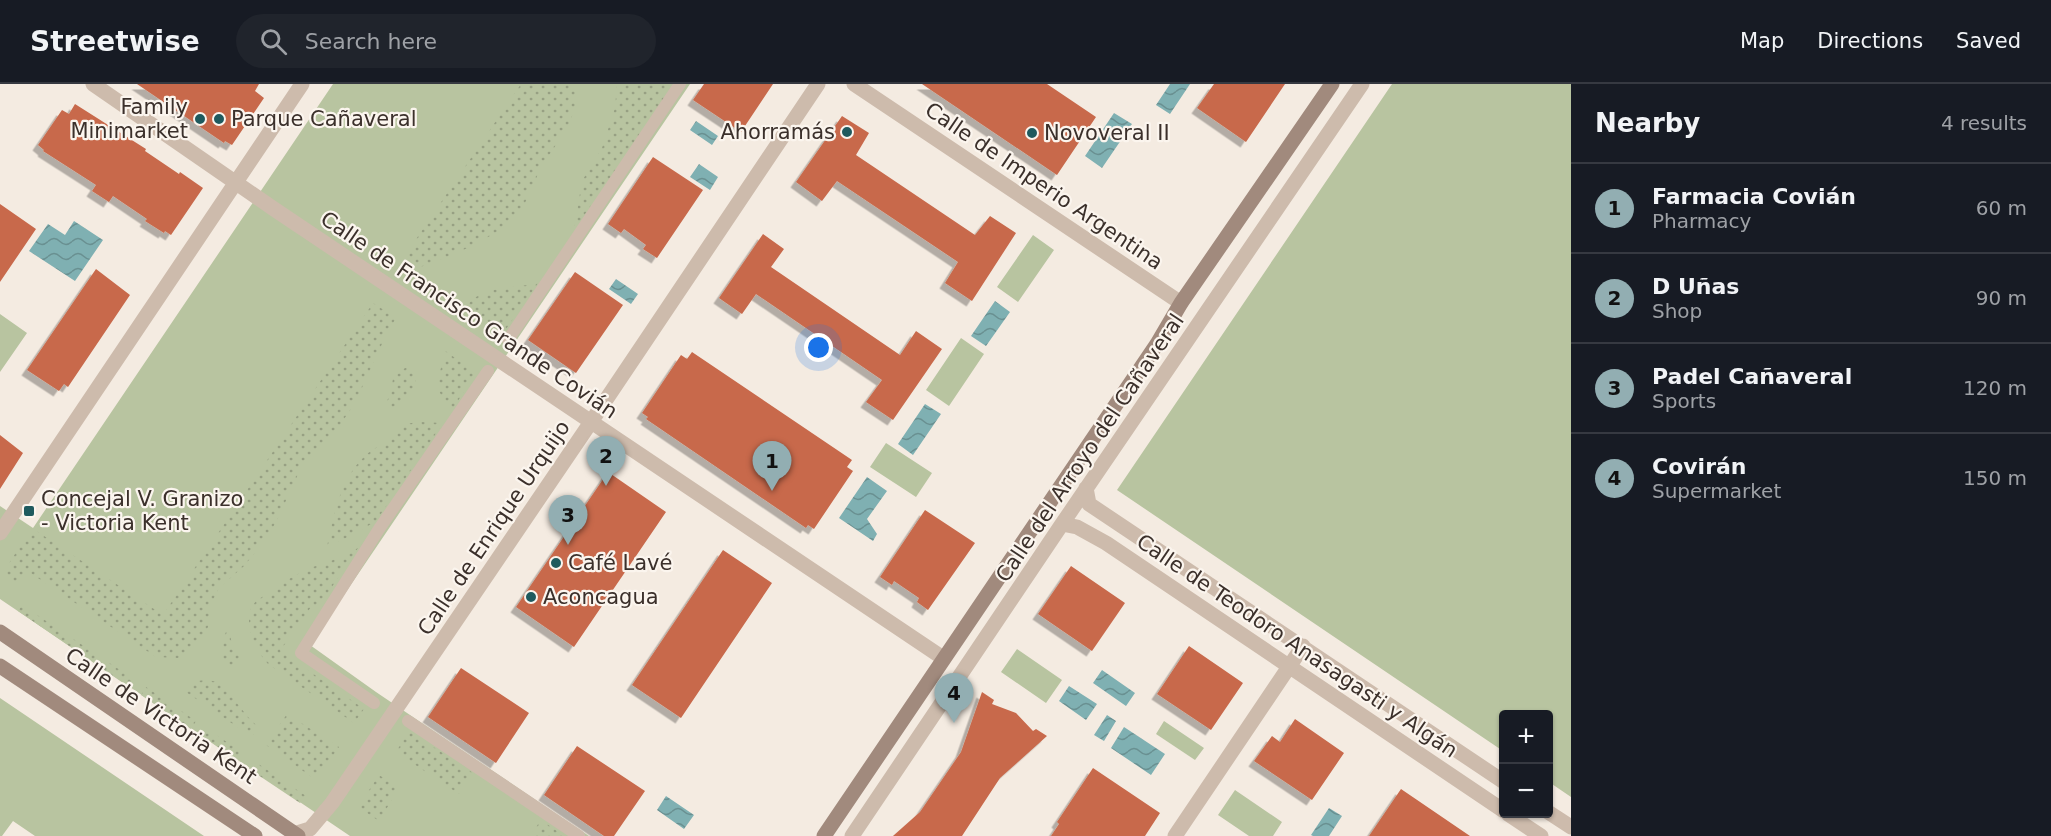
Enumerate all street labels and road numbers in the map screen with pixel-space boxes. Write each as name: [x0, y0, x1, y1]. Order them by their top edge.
street label: Calle de Imperio Argentina: [921, 97, 1167, 275]
street label: Calle de Francisco Grande Covián: [316, 207, 622, 423]
street label: Calle del Arroyo del Cañaveral: [991, 309, 1189, 587]
street label: Calle de Enrique Urquijo: [413, 416, 575, 640]
street label: Calle de Teodoro Anasagasti y Algán: [1132, 529, 1462, 763]
street label: Calle de Victoria Kent: [61, 643, 261, 789]

